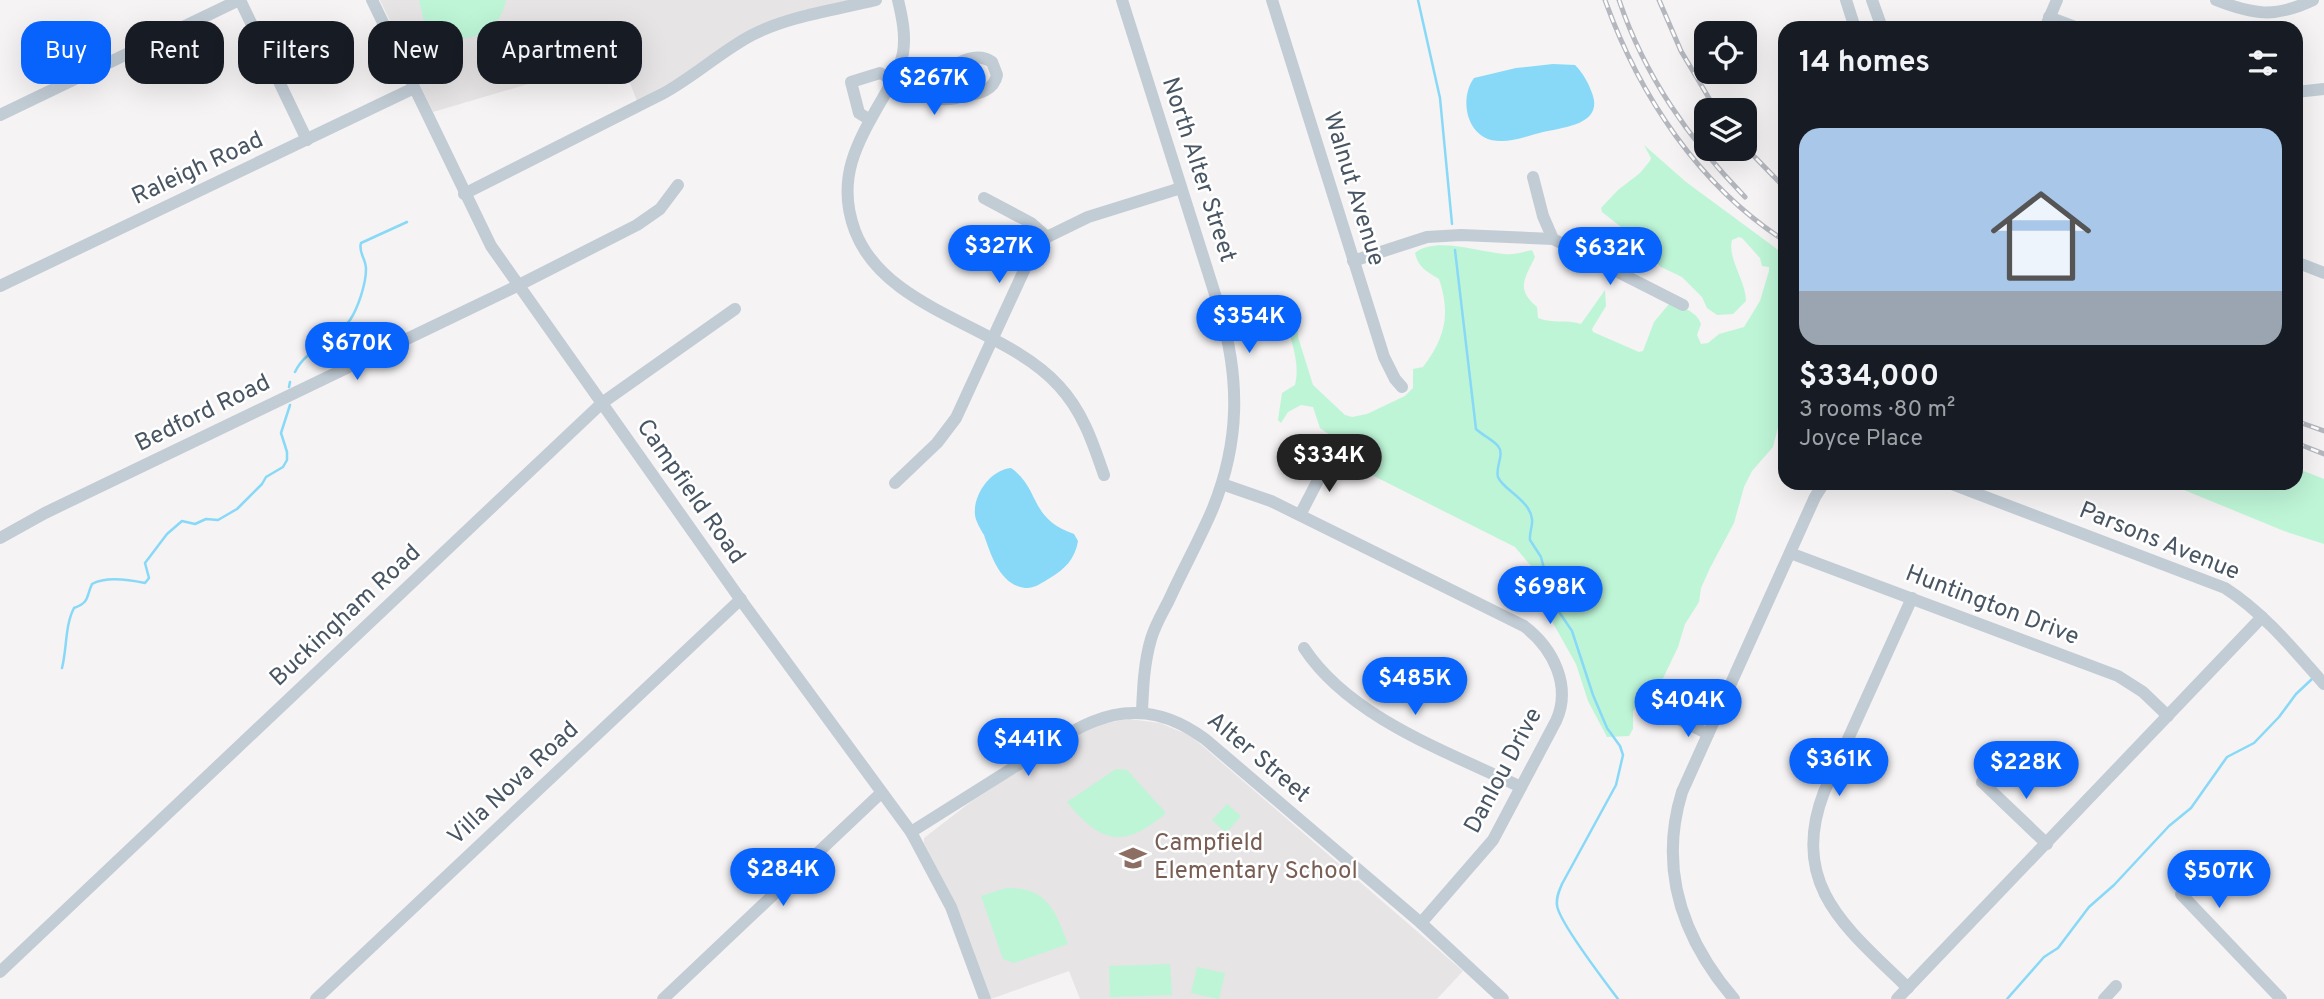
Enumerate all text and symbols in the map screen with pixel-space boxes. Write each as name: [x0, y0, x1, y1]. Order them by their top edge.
chip: Buy: [21, 21, 111, 84]
chip: Rent: [125, 21, 224, 84]
chip: Filters: [238, 21, 354, 84]
chip: New: [368, 21, 463, 84]
chip: Apartment: [477, 21, 642, 84]
map controls: [1694, 21, 1757, 161]
button: locate: [1694, 21, 1757, 84]
icon: filters: [2244, 44, 2282, 82]
text: 14 homes: [1799, 45, 1930, 82]
pin: $267K: [885, 58, 983, 117]
text: $267K: [899, 65, 969, 94]
street label: North Alter Street: [1154, 74, 1242, 266]
button: layers: [1694, 98, 1757, 161]
street label: Walnut Avenue: [1315, 108, 1391, 270]
street label: Raleigh Road: [127, 125, 269, 213]
icon: home: [1978, 173, 2104, 299]
pin: $327K: [950, 226, 1048, 285]
pin: $632K: [1561, 228, 1659, 287]
text: $327K: [964, 233, 1034, 262]
text: $632K: [1574, 235, 1646, 264]
pin: $354K: [1200, 296, 1298, 355]
text: $354K: [1212, 303, 1286, 332]
pin: $670K: [308, 322, 406, 382]
text: $670K: [321, 330, 393, 359]
text: $334,000: [1799, 359, 1939, 396]
street label: Bedford Road: [130, 368, 276, 460]
text: 3 rooms · 80 m²: [1799, 396, 1955, 425]
street label: Campfield Road: [629, 414, 751, 570]
text: Joyce Place: [1799, 425, 1923, 454]
pin: $334K: [1280, 434, 1378, 494]
text: $334K: [1293, 442, 1365, 471]
street label: Parsons Avenue: [2074, 496, 2244, 588]
street label: Buckingham Road: [264, 538, 428, 694]
street label: Huntington Drive: [1901, 559, 2083, 653]
pin: $698K: [1501, 566, 1599, 626]
text: $698K: [1514, 574, 1586, 603]
pin: $485K: [1366, 658, 1464, 717]
text: $485K: [1378, 665, 1452, 694]
pin: $404K: [1639, 680, 1737, 739]
text: $404K: [1651, 687, 1725, 716]
street label: Danlou Drive: [1458, 703, 1550, 839]
street label: Alter Street: [1200, 706, 1316, 810]
street label: Villa Nova Road: [442, 716, 586, 852]
pin: $441K: [979, 718, 1077, 778]
text: $441K: [994, 726, 1062, 755]
pin: $361K: [1790, 738, 1888, 798]
pin: $228K: [1977, 742, 2075, 801]
text: $361K: [1805, 746, 1873, 775]
text: $228K: [1990, 749, 2062, 778]
place label: Campfield Elementary School: [1154, 829, 1358, 887]
school or university icon: Campfield Elementary School: [1118, 843, 1148, 873]
pin: $284K: [734, 848, 832, 908]
pin: $507K: [2170, 850, 2268, 910]
text: $284K: [746, 856, 820, 885]
text: $507K: [2183, 858, 2255, 887]

